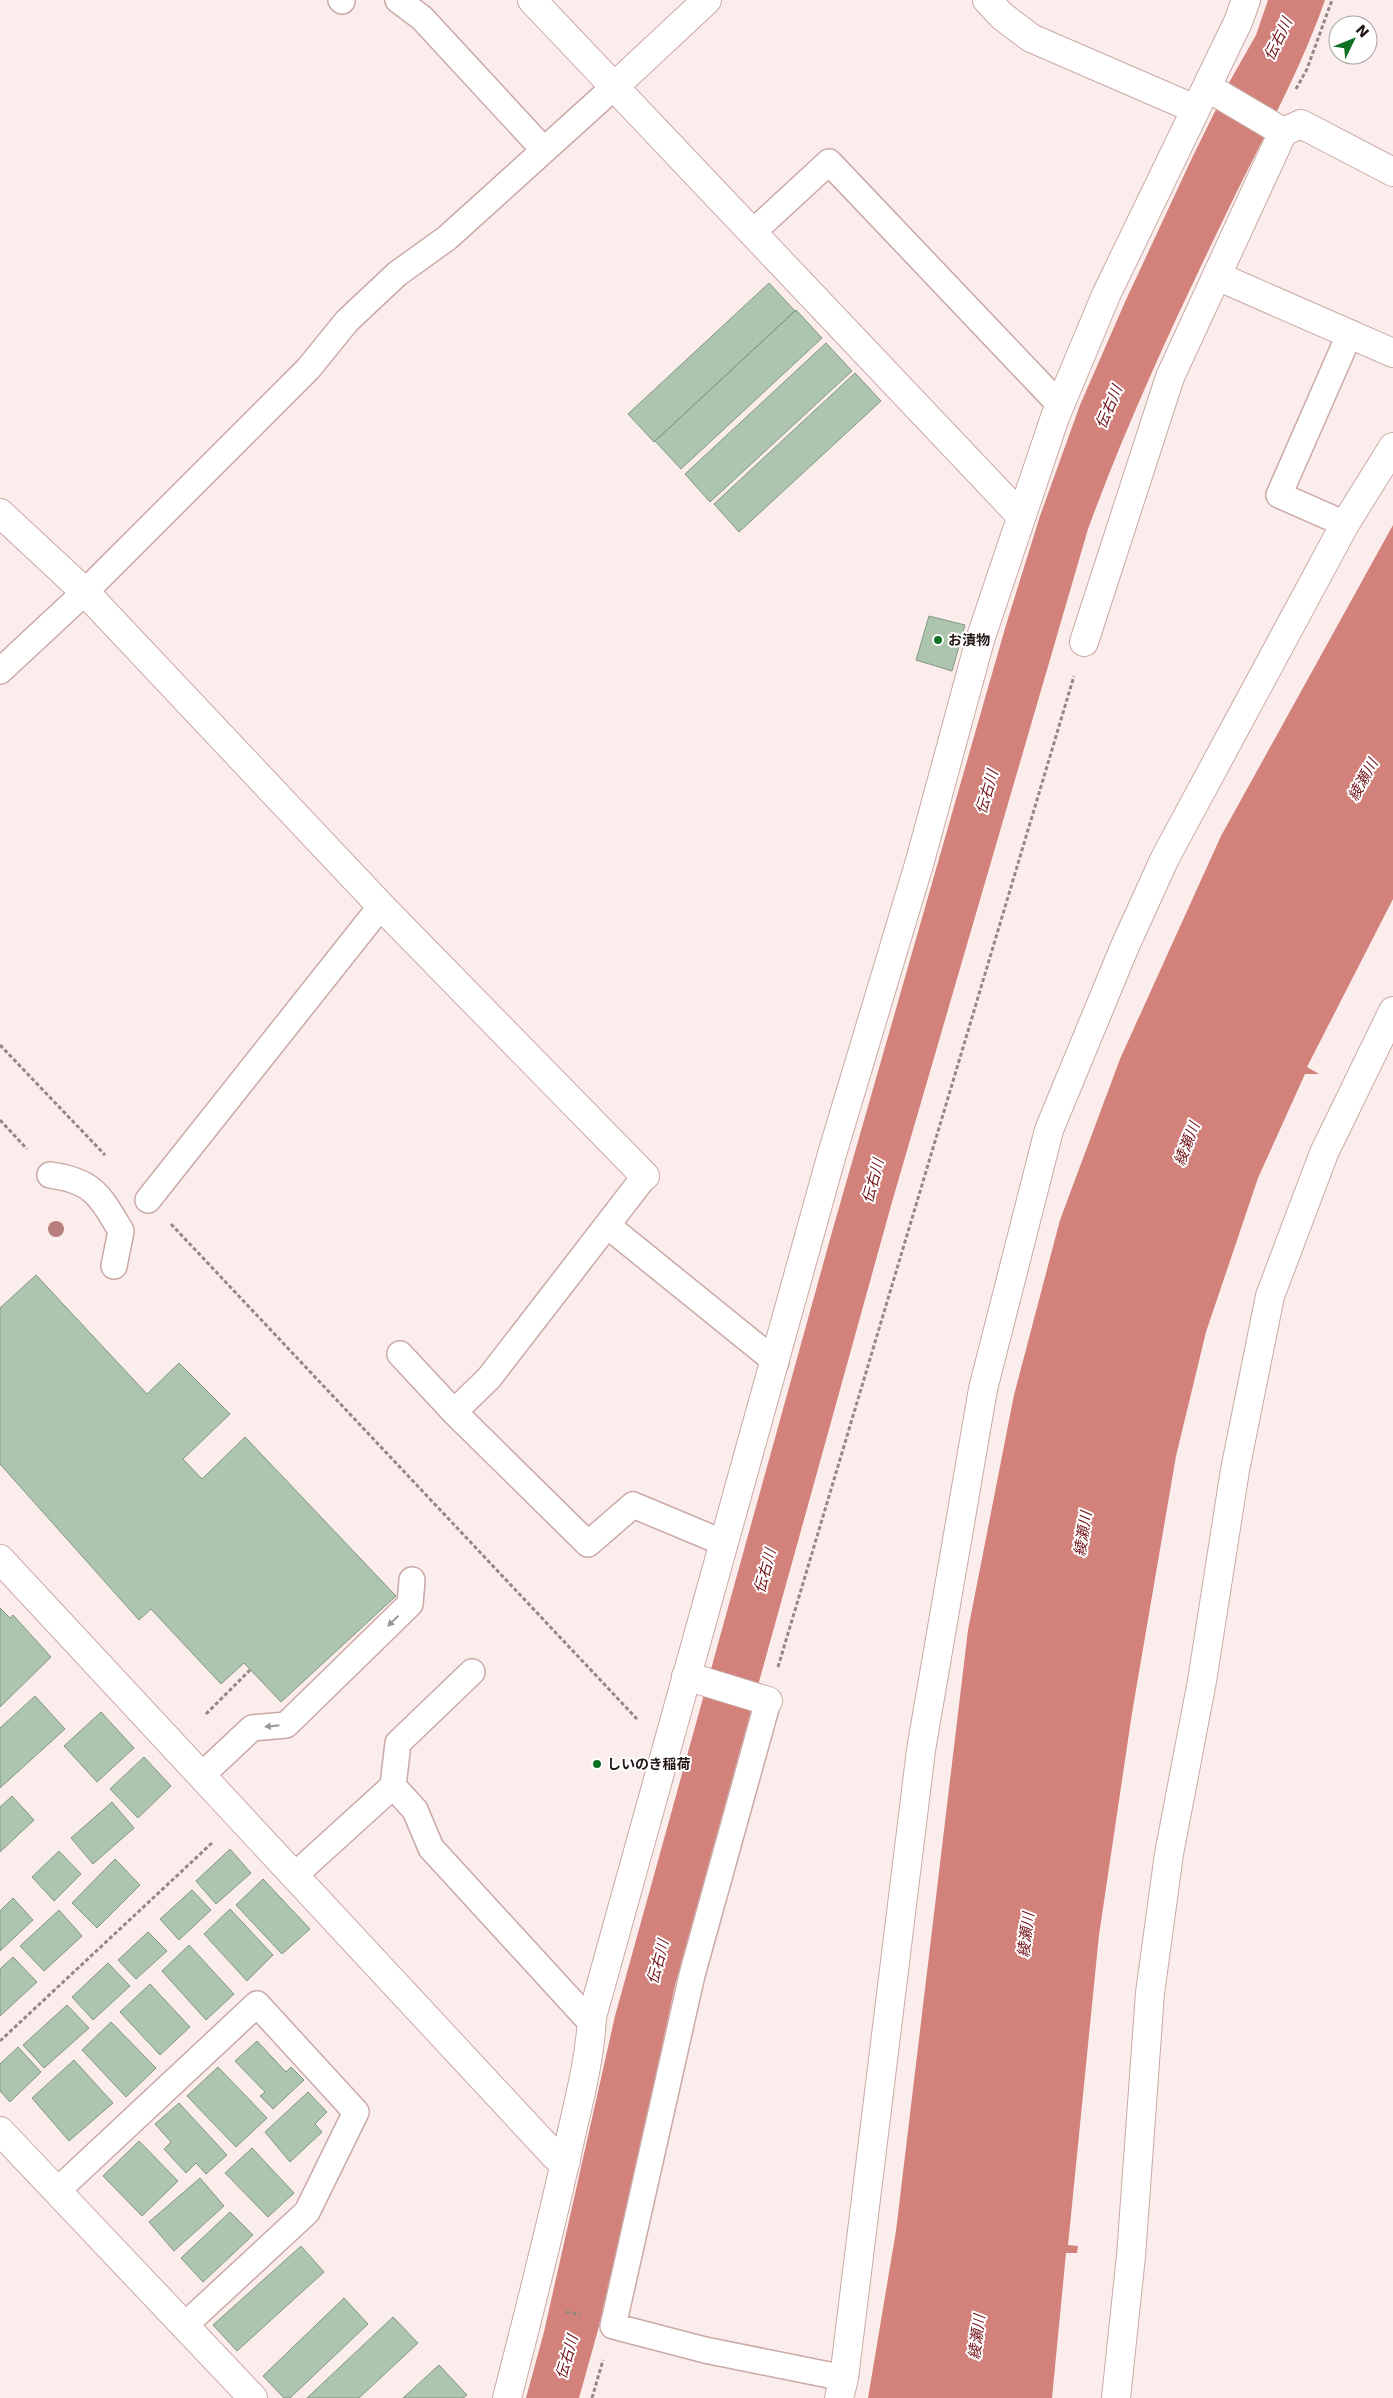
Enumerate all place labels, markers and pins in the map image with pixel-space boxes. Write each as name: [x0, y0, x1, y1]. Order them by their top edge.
place label: お漬物: [948, 632, 990, 648]
marker: お漬物: [932, 634, 944, 646]
place label: しいのき稲荷: [607, 1756, 691, 1772]
marker: しいのき稲荷: [591, 1758, 603, 1770]

